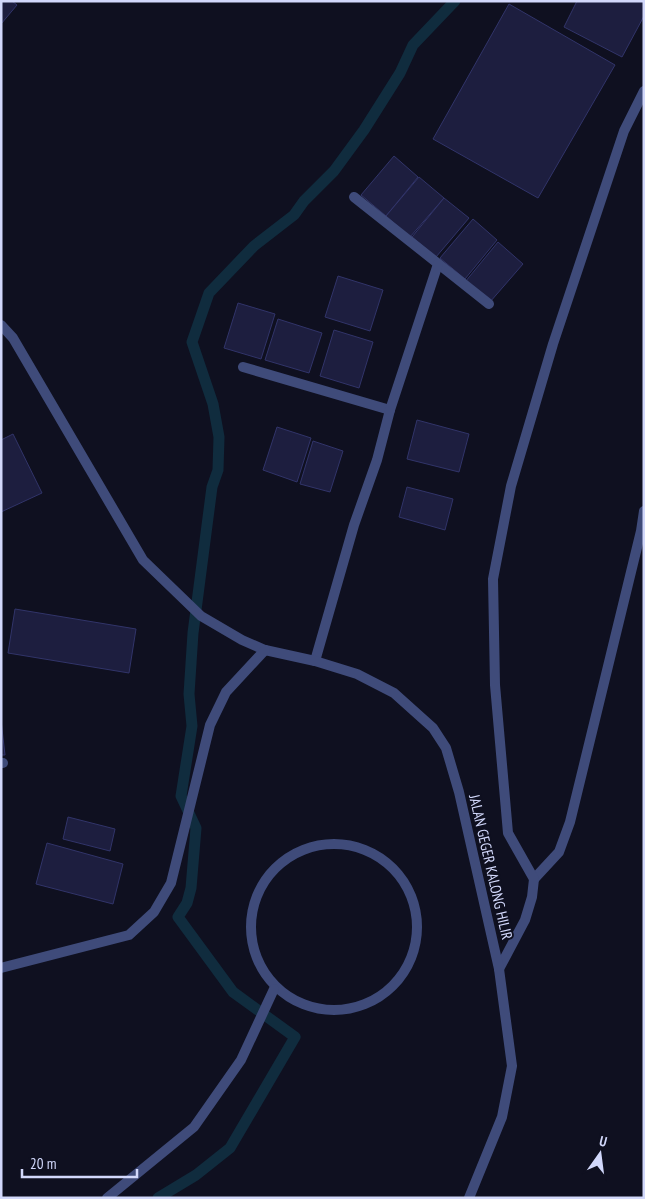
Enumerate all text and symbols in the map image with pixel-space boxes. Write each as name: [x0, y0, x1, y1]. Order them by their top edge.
street label: JALAN GEGER KALONG HILIR: [465, 792, 517, 941]
north arrow: [575, 1129, 625, 1179]
text: U: [597, 1132, 609, 1151]
scale bar: [22, 1146, 138, 1178]
text: 20 m: [30, 1154, 56, 1173]

